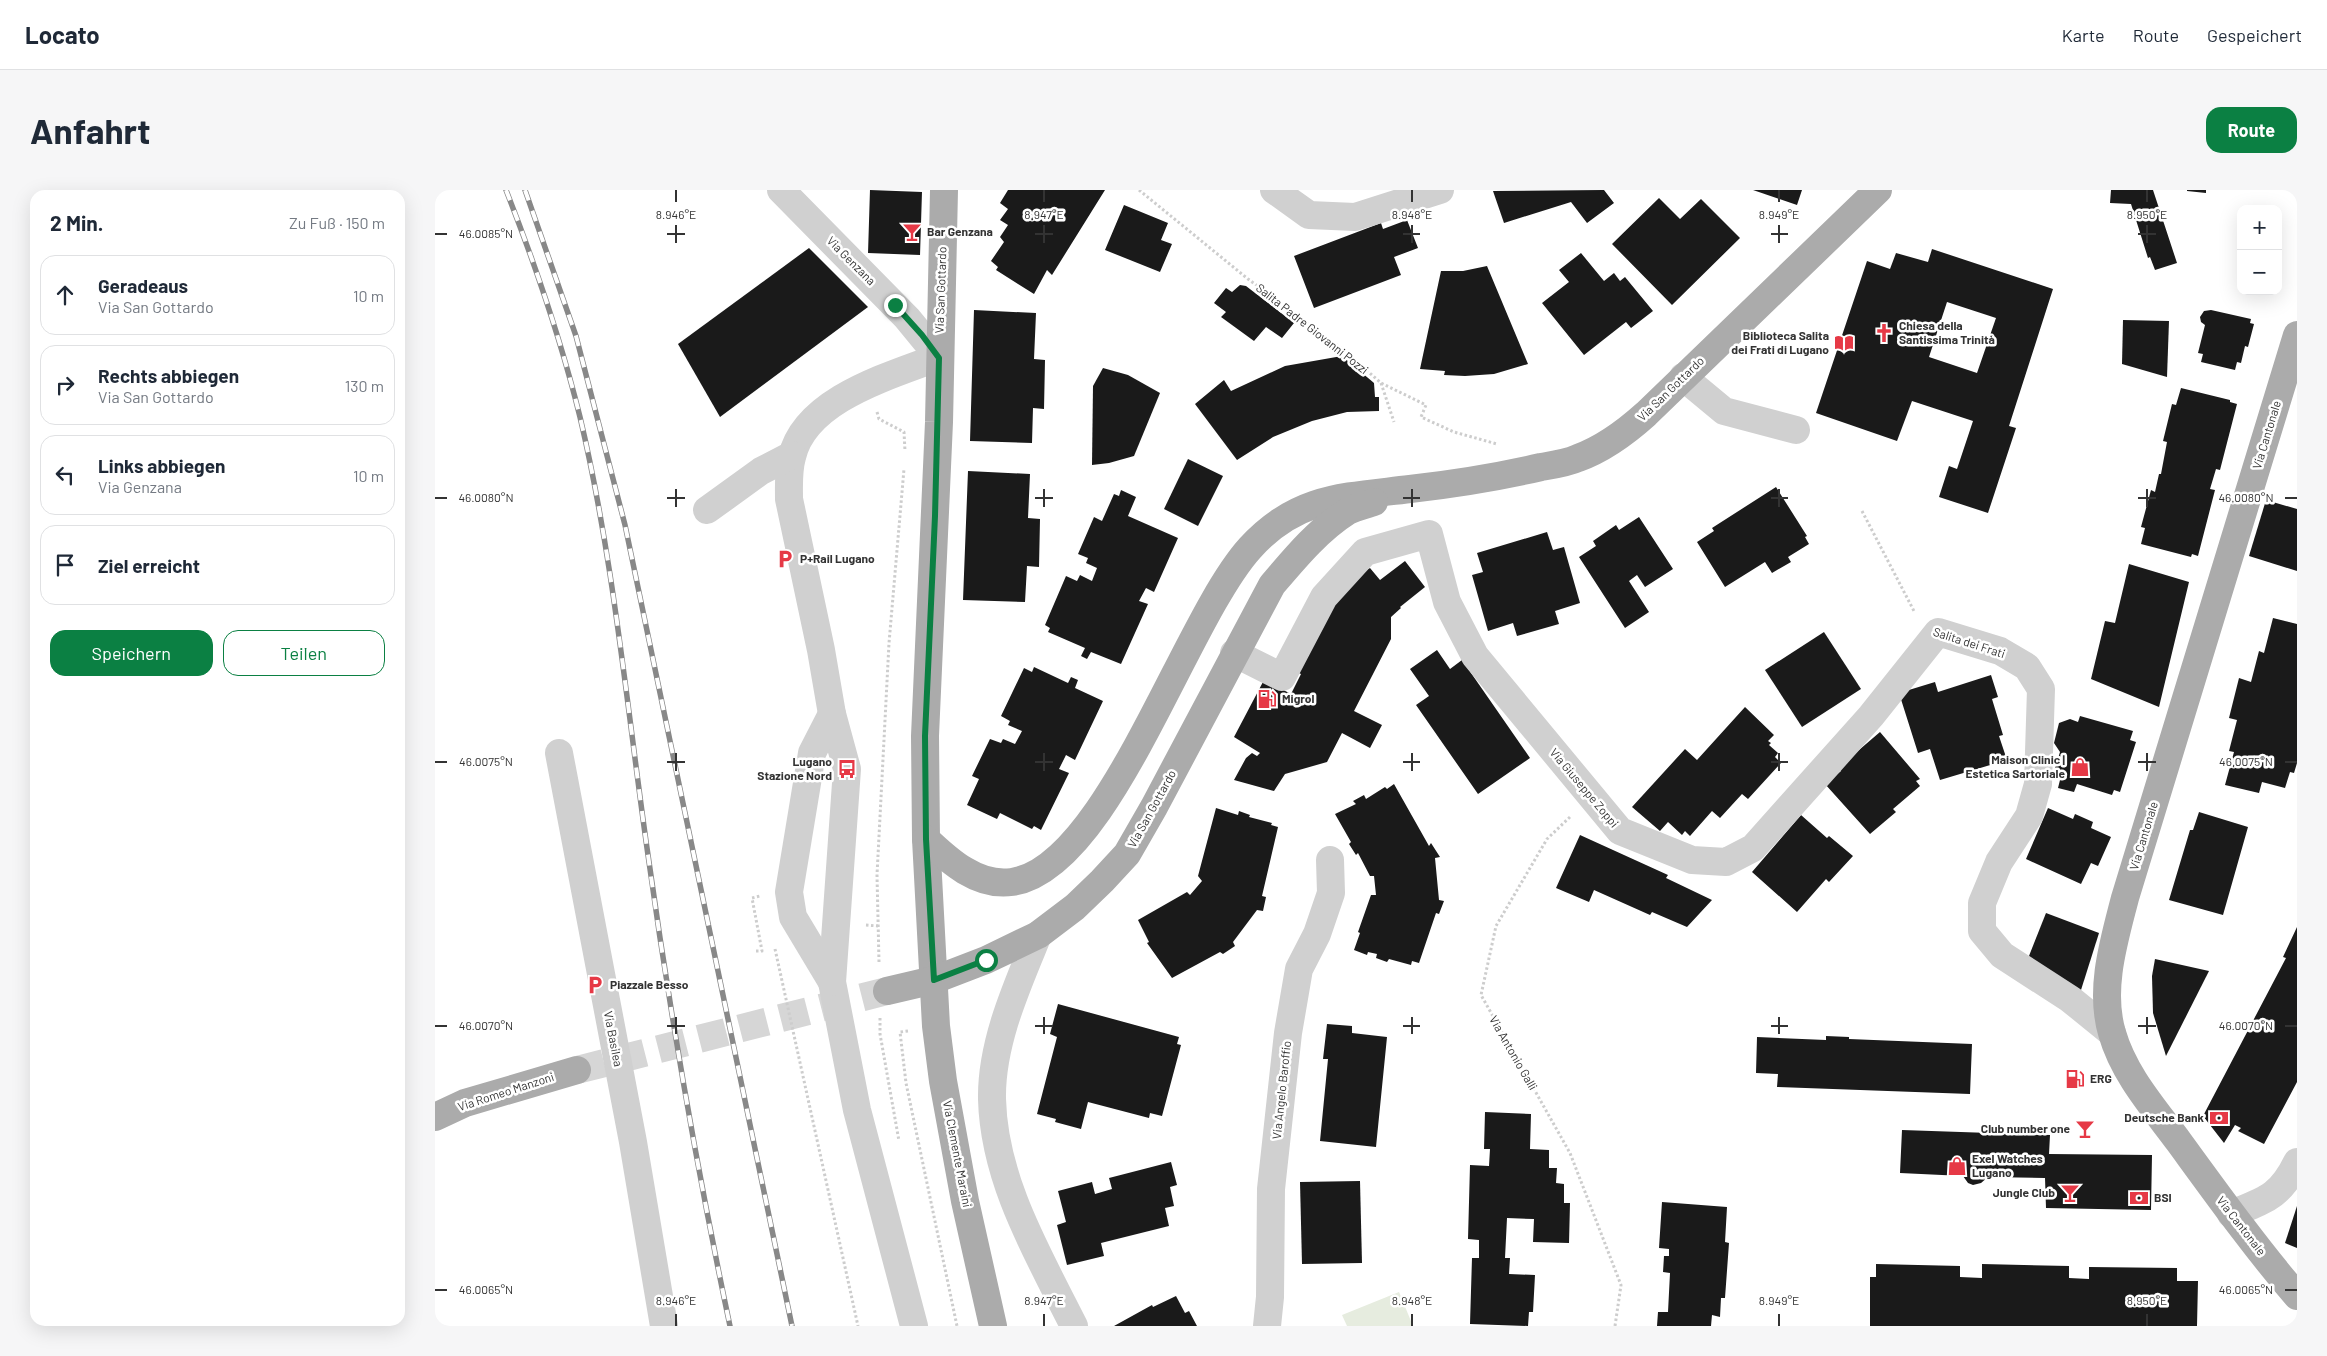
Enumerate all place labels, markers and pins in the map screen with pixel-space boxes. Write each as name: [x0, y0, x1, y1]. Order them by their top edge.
bar icon: Bar Genzana: [901, 221, 923, 243]
place label: Bar Genzana: [927, 224, 993, 238]
place label: Chiesa della Santissima Trinità: [1899, 318, 1995, 346]
church icon: Chiesa della Santissima Trinità: [1873, 322, 1895, 344]
place label: Biblioteca Salita dei Frati di Lugano: [1731, 328, 1829, 356]
library icon: Biblioteca Salita dei Frati di Lugano: [1833, 332, 1855, 354]
parking icon: P+Rail Lugano: [774, 548, 796, 570]
place label: P+Rail Lugano: [800, 551, 875, 565]
fuel station icon: Migrol: [1256, 688, 1278, 710]
place label: Migrol: [1282, 691, 1314, 705]
place label: Maison Clinic | Estetica Sartoriale: [1966, 752, 2066, 780]
place label: Lugano Stazione Nord: [757, 754, 832, 782]
shop icon: Maison Clinic | Estetica Sartoriale: [2069, 756, 2091, 778]
bus stop icon: Lugano Stazione Nord: [836, 758, 858, 780]
parking icon: Piazzale Besso: [584, 974, 606, 996]
place label: Piazzale Besso: [610, 977, 689, 991]
fuel station icon: ERG: [2064, 1068, 2086, 1090]
place label: ERG: [2090, 1071, 2112, 1085]
bank icon: Deutsche Bank: [2208, 1107, 2230, 1129]
place label: Deutsche Bank: [2124, 1110, 2205, 1124]
bar icon: Club number one: [2074, 1118, 2096, 1140]
place label: Club number one: [1981, 1121, 2070, 1135]
place label: Exel Watches Lugano: [1972, 1151, 2043, 1179]
shop icon: Exel Watches Lugano: [1946, 1155, 1968, 1177]
bar icon: Jungle Club: [2059, 1182, 2081, 1204]
place label: Jungle Club: [1993, 1185, 2055, 1199]
bank icon: BSI: [2128, 1187, 2150, 1209]
place label: BSI: [2154, 1190, 2172, 1204]

